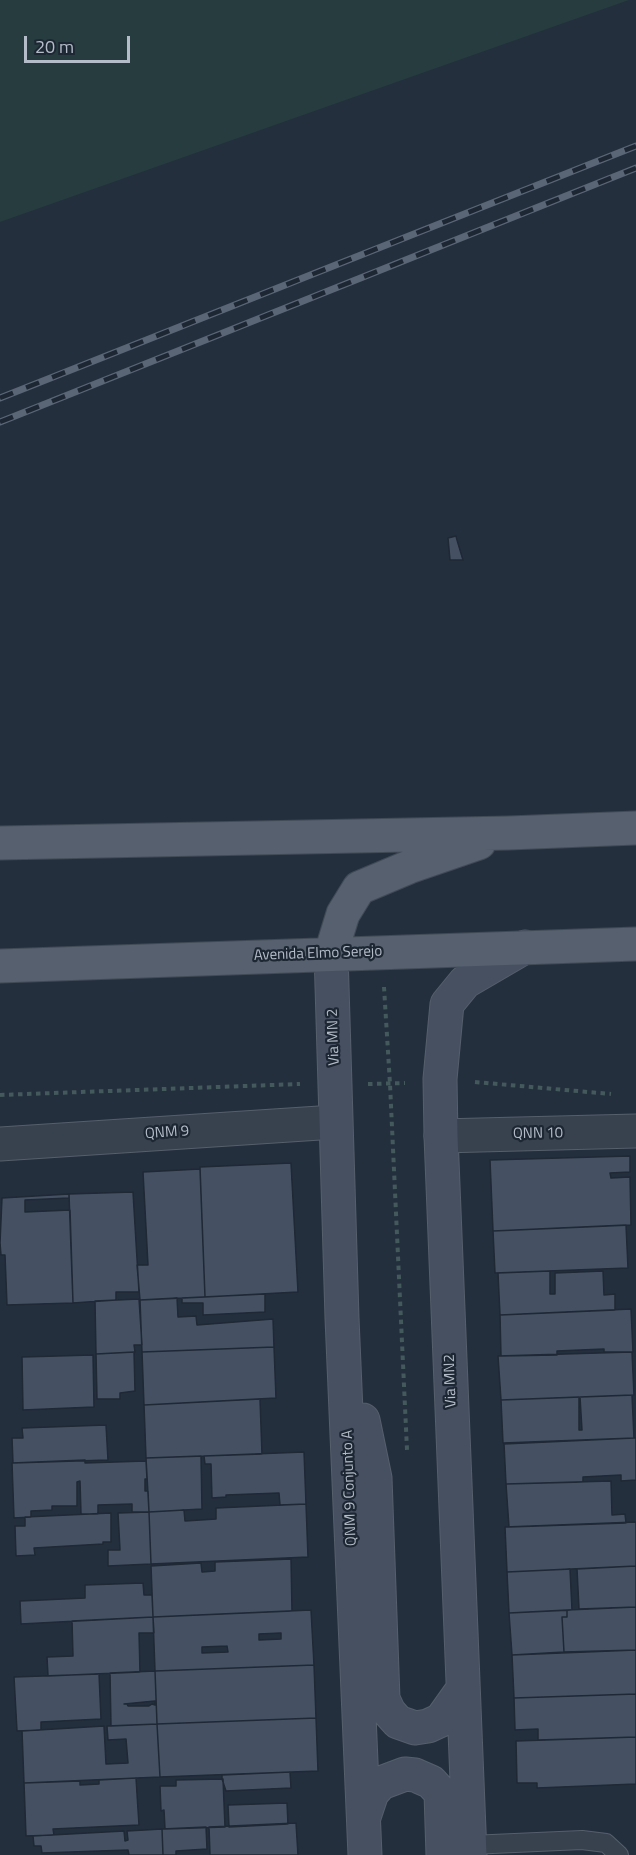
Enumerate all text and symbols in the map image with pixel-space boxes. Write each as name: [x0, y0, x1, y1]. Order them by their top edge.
scale bar: [27, 24, 134, 62]
text: 20 m: [35, 33, 74, 60]
street label: Avenida Elmo Serejo: [253, 943, 383, 965]
street label: Via MN 2: [324, 1008, 344, 1066]
street label: QNM 9: [144, 1122, 190, 1144]
street label: QNN 10: [513, 1125, 563, 1143]
street label: Via MN2: [441, 1354, 461, 1408]
street label: QNM 9 Conjunto A: [339, 1430, 361, 1546]

